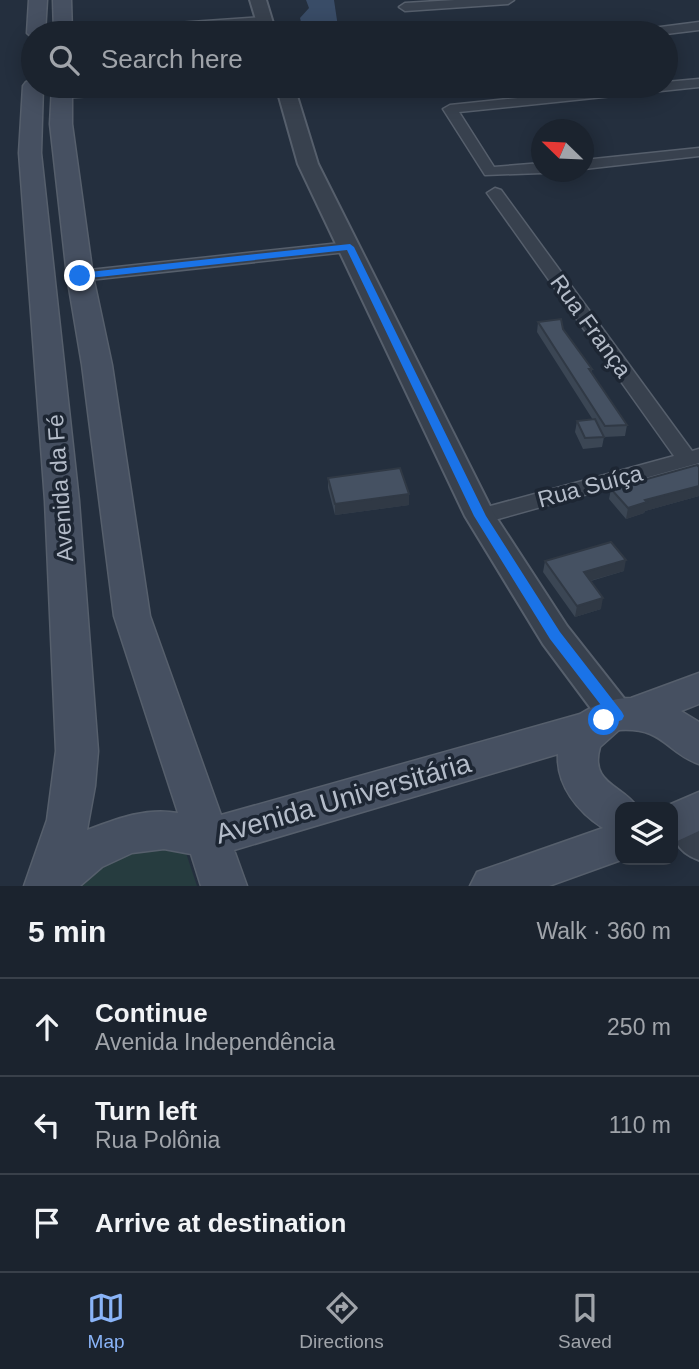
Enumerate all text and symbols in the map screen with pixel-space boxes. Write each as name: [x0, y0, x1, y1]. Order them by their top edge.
search box: [21, 21, 678, 98]
icon: search: [45, 41, 83, 79]
text: Search here: [101, 44, 243, 74]
north arrow: [531, 119, 594, 182]
route end: [64, 260, 95, 291]
street label: Rua França: [545, 270, 637, 382]
street label: Avenida da Fé: [42, 413, 78, 563]
street label: Rua Suíça: [535, 459, 645, 512]
route start: [588, 704, 619, 735]
street label: Avenida Universitária: [212, 747, 475, 850]
map controls: [615, 802, 678, 865]
button: layers: [615, 802, 678, 865]
text: 5 min: [28, 915, 106, 948]
text: Walk · 360 m: [536, 918, 671, 944]
text: Continue: [95, 998, 208, 1028]
icon: ahead: [28, 1008, 66, 1046]
text: 250 m: [607, 1014, 671, 1040]
text: Avenida Independência: [95, 1029, 335, 1055]
text: Turn left: [95, 1096, 197, 1126]
icon: left: [28, 1106, 66, 1144]
text: 110 m: [609, 1112, 671, 1138]
text: Rua Polônia: [95, 1127, 220, 1153]
icon: arrive: [28, 1204, 66, 1242]
text: Arrive at destination: [95, 1208, 346, 1238]
tab: Map: [87, 1289, 125, 1353]
tab: Directions: [299, 1289, 384, 1353]
tab: Saved: [558, 1289, 612, 1353]

